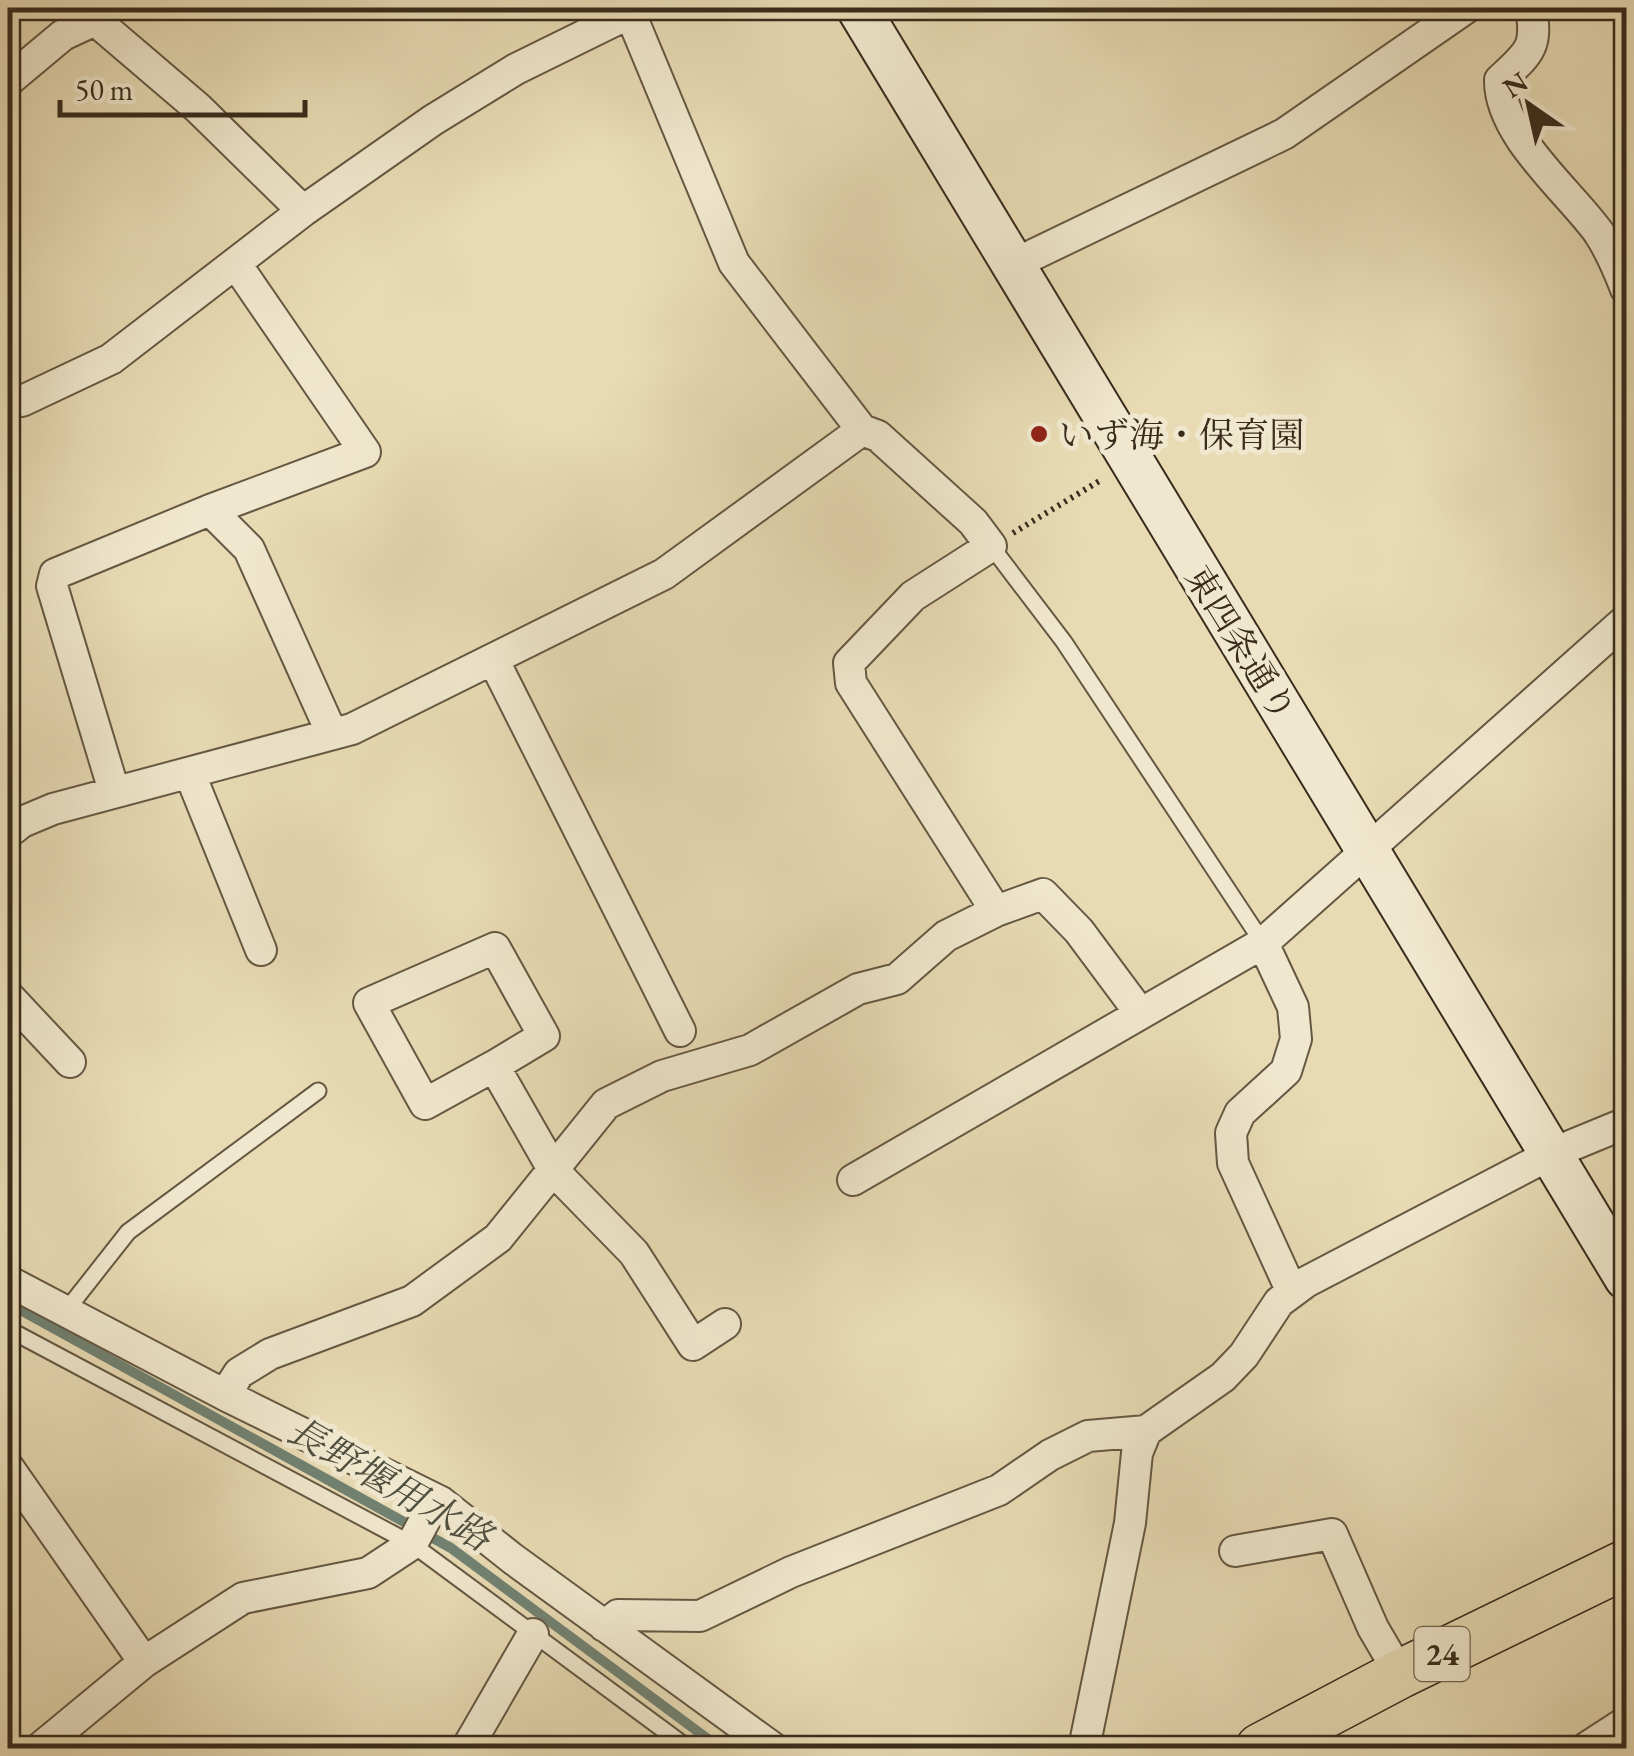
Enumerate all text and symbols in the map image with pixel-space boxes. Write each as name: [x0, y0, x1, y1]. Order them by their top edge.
scale bar: [60, 55, 305, 117]
north arrow: [1479, 55, 1579, 155]
text: N: [1496, 63, 1535, 106]
text: 50 m: [75, 70, 133, 109]
place label: いず海・保育園: [1059, 412, 1304, 457]
marker: いず海・保育園: [1028, 423, 1050, 445]
street label: 東四条通り: [1176, 557, 1306, 729]
water label: 長野堰用水路: [279, 1405, 504, 1563]
road number: 24: [1414, 1627, 1470, 1681]

